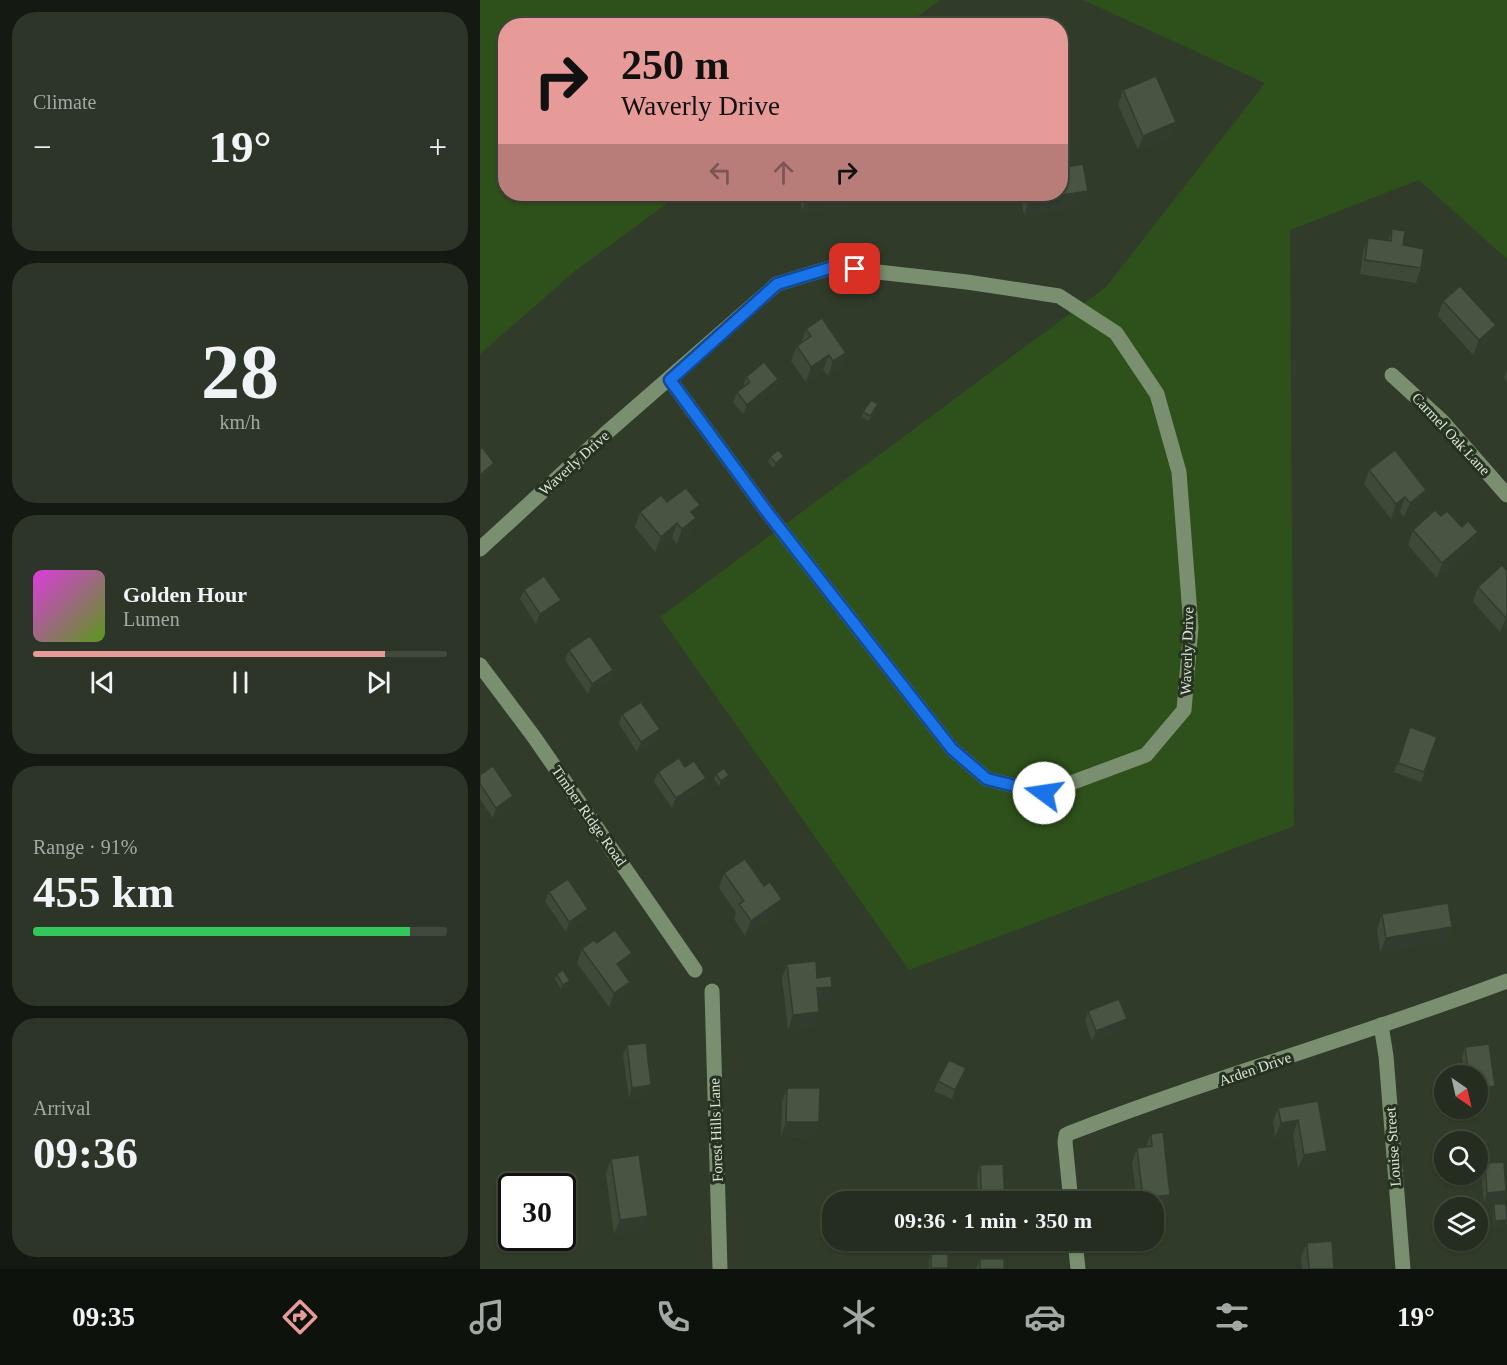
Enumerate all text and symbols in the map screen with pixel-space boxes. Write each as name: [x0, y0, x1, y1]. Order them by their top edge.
icon: right: [522, 42, 600, 120]
text: 250 m: [621, 42, 730, 88]
text: Climate: [33, 91, 96, 113]
text: Waverly Drive: [621, 91, 780, 121]
text: 19°: [209, 122, 272, 172]
text: −: [33, 129, 52, 165]
text: +: [428, 129, 447, 165]
icon: left: [704, 156, 737, 189]
icon: ahead: [767, 156, 800, 189]
icon: right: [830, 156, 863, 189]
pin: [829, 243, 880, 294]
icon: arrive: [838, 252, 871, 285]
text: 28: [201, 328, 279, 415]
street label: Carmel Oak Lane: [1409, 390, 1493, 479]
text: km/h: [219, 411, 261, 433]
street label: Waverly Drive: [536, 427, 612, 499]
text: Golden Hour: [123, 582, 247, 607]
street label: Waverly Drive: [1177, 606, 1197, 695]
text: Lumen: [123, 608, 180, 630]
icon: previous: [86, 666, 119, 699]
icon: pause: [224, 666, 257, 699]
icon: next: [362, 666, 395, 699]
position arrow: [1012, 761, 1076, 825]
street label: Timber Ridge Road: [548, 763, 630, 870]
text: Range · 91%: [33, 836, 137, 858]
text: 455 km: [33, 867, 174, 917]
street label: Arden Drive: [1217, 1049, 1294, 1089]
north arrow: [1434, 1065, 1488, 1119]
map controls: [1434, 1065, 1488, 1251]
street label: Forest Hills Lane: [706, 1077, 726, 1182]
text: Arrival: [33, 1097, 91, 1119]
street label: Louise Street: [1382, 1106, 1404, 1187]
text: 09:36: [33, 1128, 138, 1178]
button: search: [1434, 1131, 1488, 1185]
speed limit sign: 30: [498, 1173, 576, 1251]
button: layers: [1434, 1197, 1488, 1251]
text: 09:36 · 1 min · 350 m: [894, 1208, 1092, 1233]
icon: directions: [279, 1296, 321, 1338]
icon: music: [466, 1296, 508, 1338]
icon: phone: [652, 1296, 694, 1338]
icon: climate: [838, 1296, 880, 1338]
icon: car: [1024, 1296, 1066, 1338]
icon: filters: [1211, 1296, 1253, 1338]
text: 09:35: [72, 1302, 135, 1332]
text: 19°: [1397, 1302, 1435, 1332]

